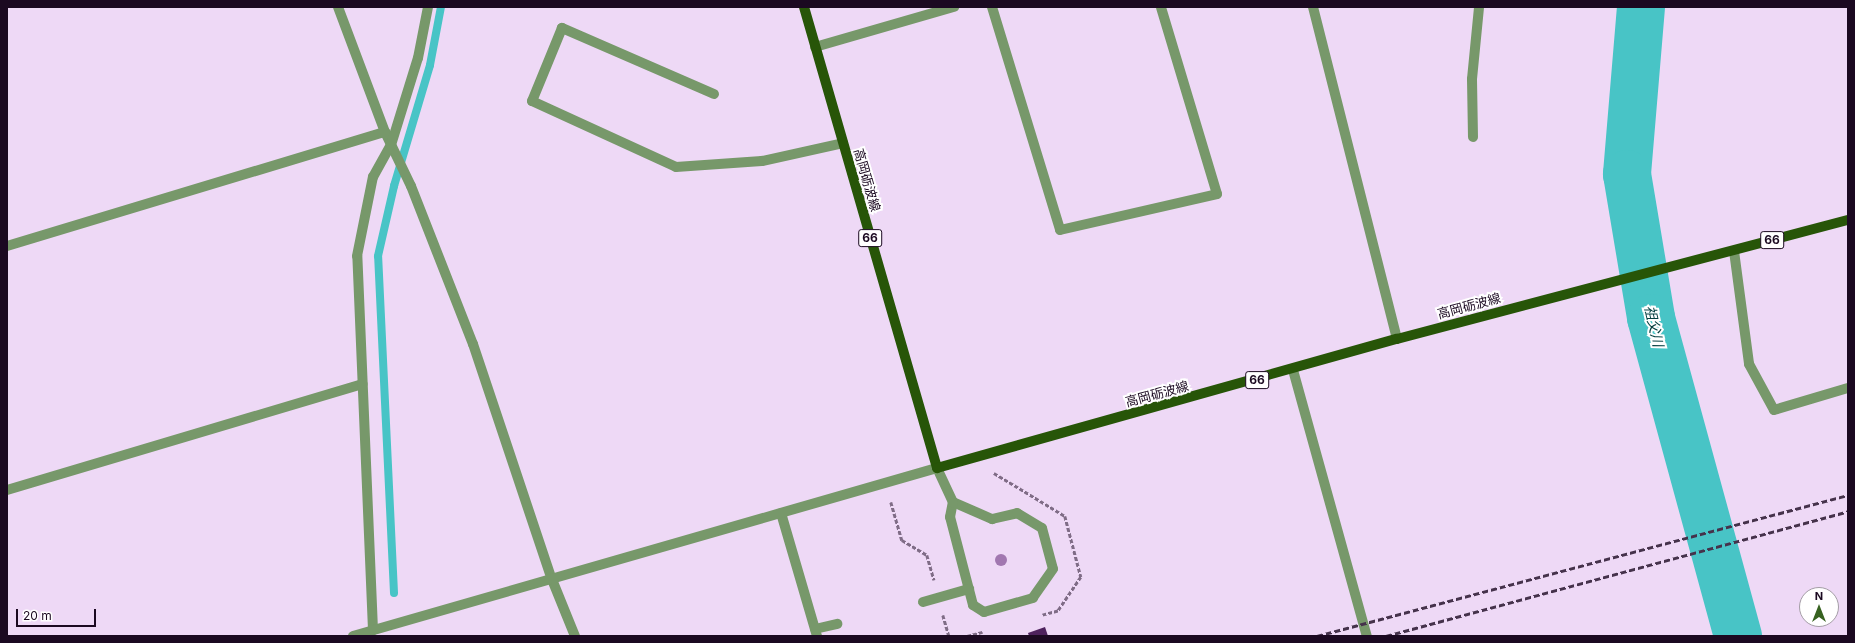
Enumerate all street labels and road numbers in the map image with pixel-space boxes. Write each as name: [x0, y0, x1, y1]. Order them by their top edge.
street label: 高岡砺波線: [851, 147, 883, 213]
road number: 66: [858, 228, 882, 248]
road number: 66: [1760, 230, 1784, 250]
street label: 高岡砺波線: [1436, 290, 1502, 322]
road number: 66: [1245, 370, 1269, 390]
street label: 高岡砺波線: [1124, 378, 1190, 410]

